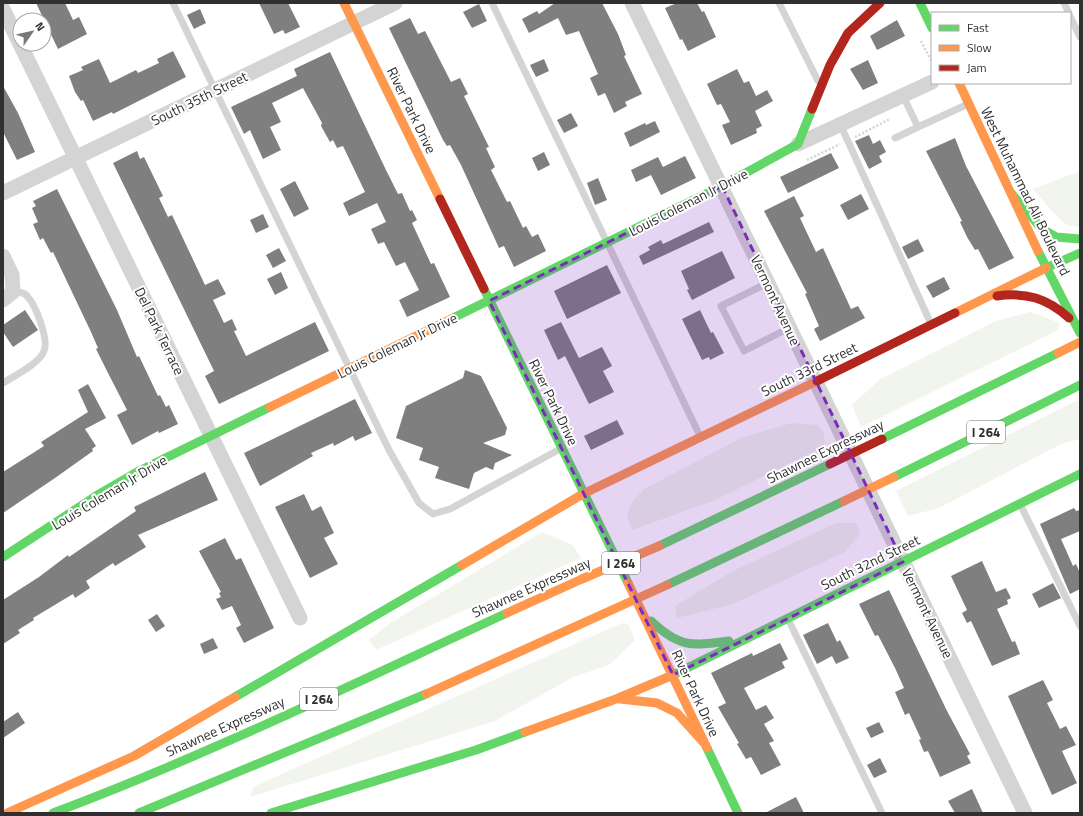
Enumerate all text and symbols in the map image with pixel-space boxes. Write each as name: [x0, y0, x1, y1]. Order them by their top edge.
north arrow: [12, 12, 52, 52]
legend: [931, 12, 1071, 84]
text: Fast: [967, 18, 990, 37]
text: N: [32, 19, 49, 34]
text: Slow: [967, 38, 992, 57]
text: Jam: [967, 58, 987, 77]
street label: River Park Drive: [382, 63, 442, 157]
street label: South 35th Street: [147, 65, 251, 130]
street label: West Muhammad Ali Boulevard: [976, 103, 1076, 279]
street label: Louis Coleman Jr Drive: [625, 163, 751, 241]
street label: Vermont Avenue: [746, 251, 806, 349]
street label: Del Park Terrace: [130, 284, 190, 378]
street label: Louis Coleman Jr Drive: [333, 307, 461, 383]
street label: South 33rd Street: [757, 337, 861, 401]
street label: River Park Drive: [524, 355, 584, 449]
street label: Shawnee Expressway: [763, 413, 887, 488]
road number: I 264: [967, 421, 1005, 443]
street label: Louis Coleman Jr Drive: [47, 449, 171, 535]
street label: South 32nd Street: [817, 529, 923, 595]
street label: Shawnee Expressway: [468, 551, 594, 623]
road number: I 264: [602, 552, 640, 574]
street label: Vermont Avenue: [897, 564, 959, 662]
street label: River Park Drive: [667, 646, 725, 740]
road number: I 264: [300, 688, 338, 710]
street label: Shawnee Expressway: [162, 690, 288, 762]

